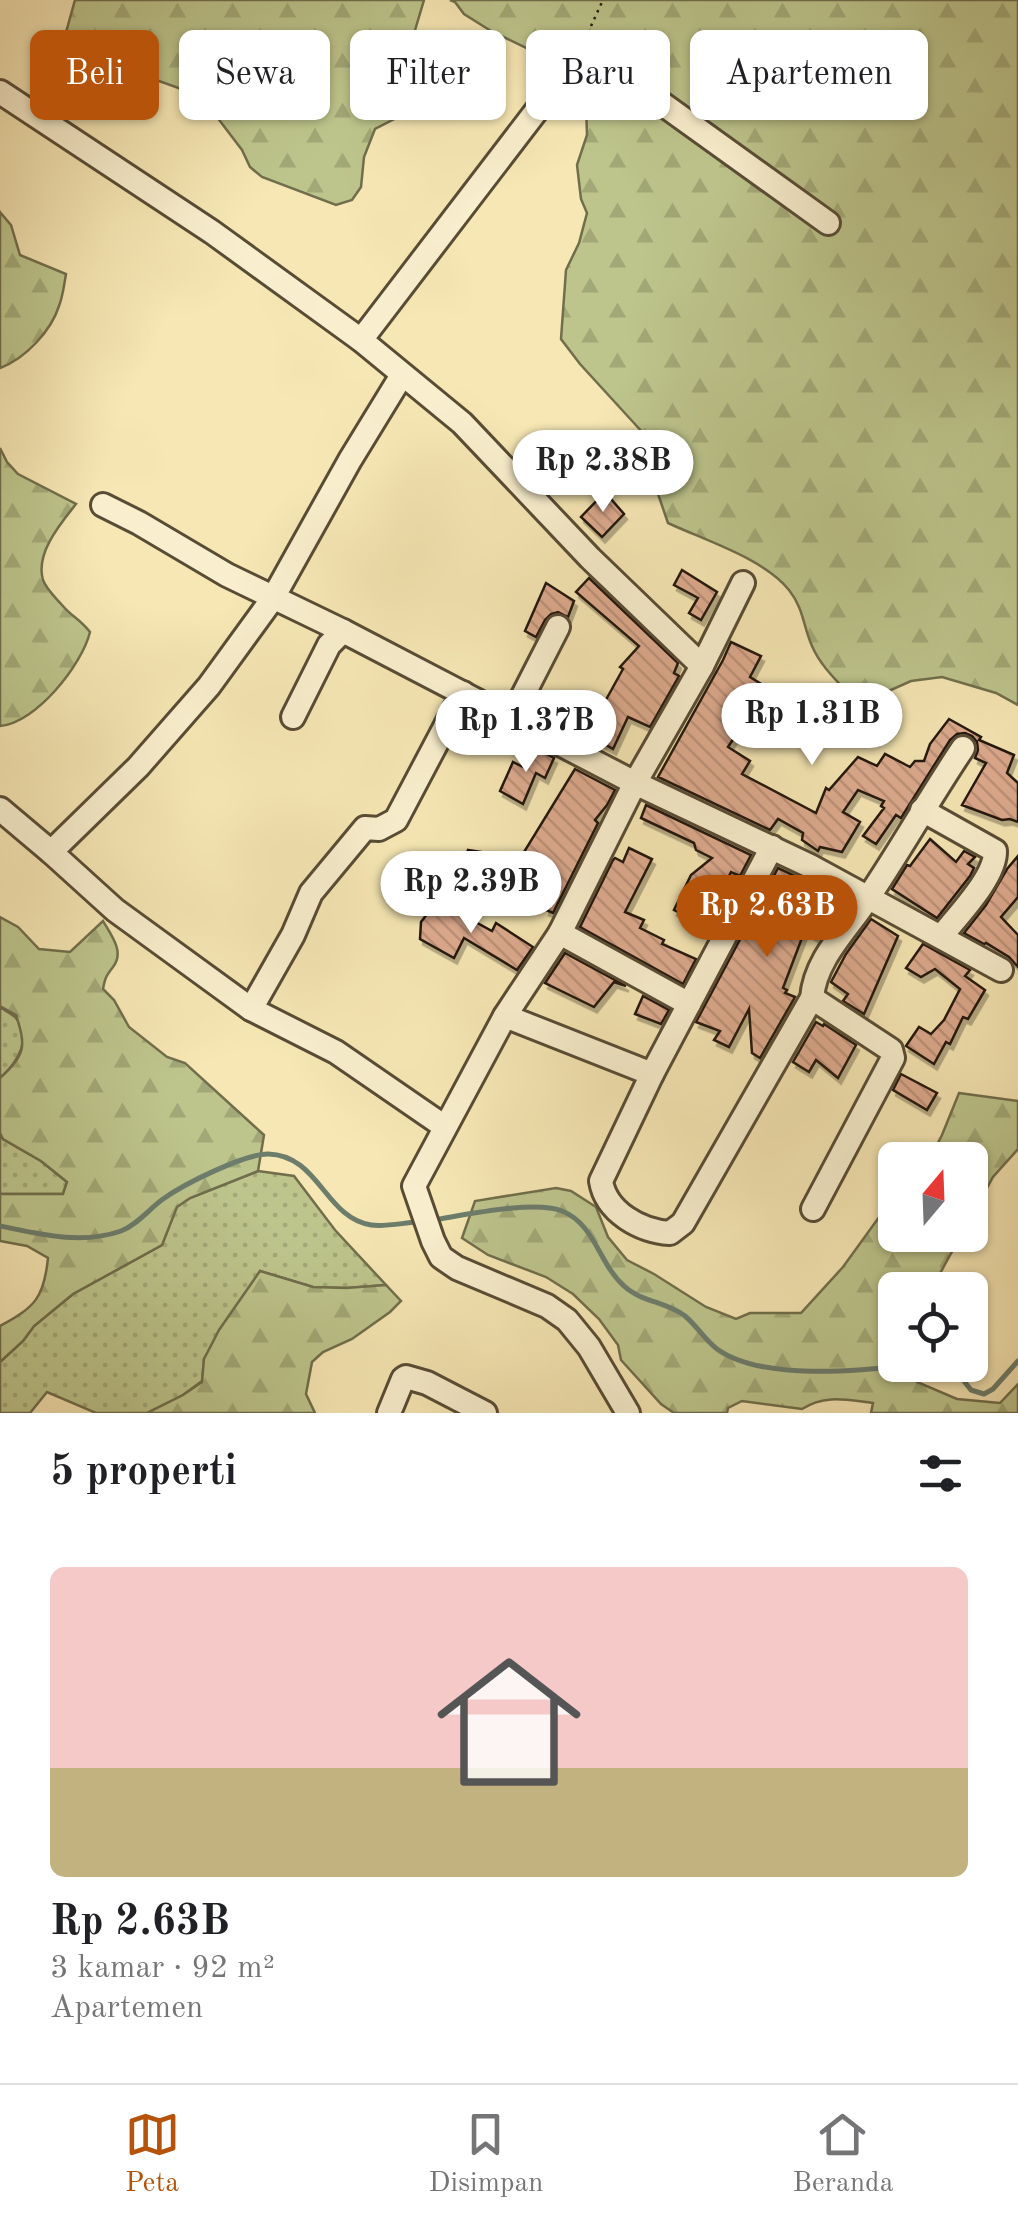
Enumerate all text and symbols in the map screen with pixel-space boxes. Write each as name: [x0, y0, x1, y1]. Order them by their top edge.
chip: Beli: [30, 30, 159, 120]
chip: Sewa: [179, 30, 330, 120]
chip: Filter: [350, 30, 506, 120]
chip: Baru: [526, 30, 670, 120]
chip: Apartemen: [690, 30, 928, 120]
pin: Rp 2.38B: [500, 430, 706, 515]
text: Rp 2.38B: [534, 446, 672, 478]
pin: Rp 1.31B: [709, 683, 915, 768]
pin: Rp 1.37B: [423, 690, 629, 775]
text: Rp 1.31B: [743, 699, 881, 731]
text: Rp 1.37B: [457, 706, 595, 738]
pin: Rp 2.39B: [368, 851, 574, 936]
text: Rp 2.39B: [402, 867, 540, 899]
pin: Rp 2.63B: [664, 875, 870, 960]
text: Rp 2.63B: [698, 891, 836, 923]
north arrow: [878, 1142, 988, 1252]
map controls: [878, 1142, 988, 1382]
button: locate: [878, 1272, 988, 1382]
icon: filters: [913, 1446, 968, 1501]
text: 5 properti: [50, 1452, 237, 1494]
icon: home: [419, 1632, 599, 1812]
text: Rp 2.63B: [50, 1902, 230, 1944]
text: 3 kamar · 92 m²: [50, 1953, 275, 1985]
text: Apartemen: [50, 1993, 203, 2025]
tab: Peta: [125, 2107, 180, 2202]
tab: Disimpan: [429, 2107, 543, 2202]
tab: Beranda: [792, 2107, 893, 2202]

